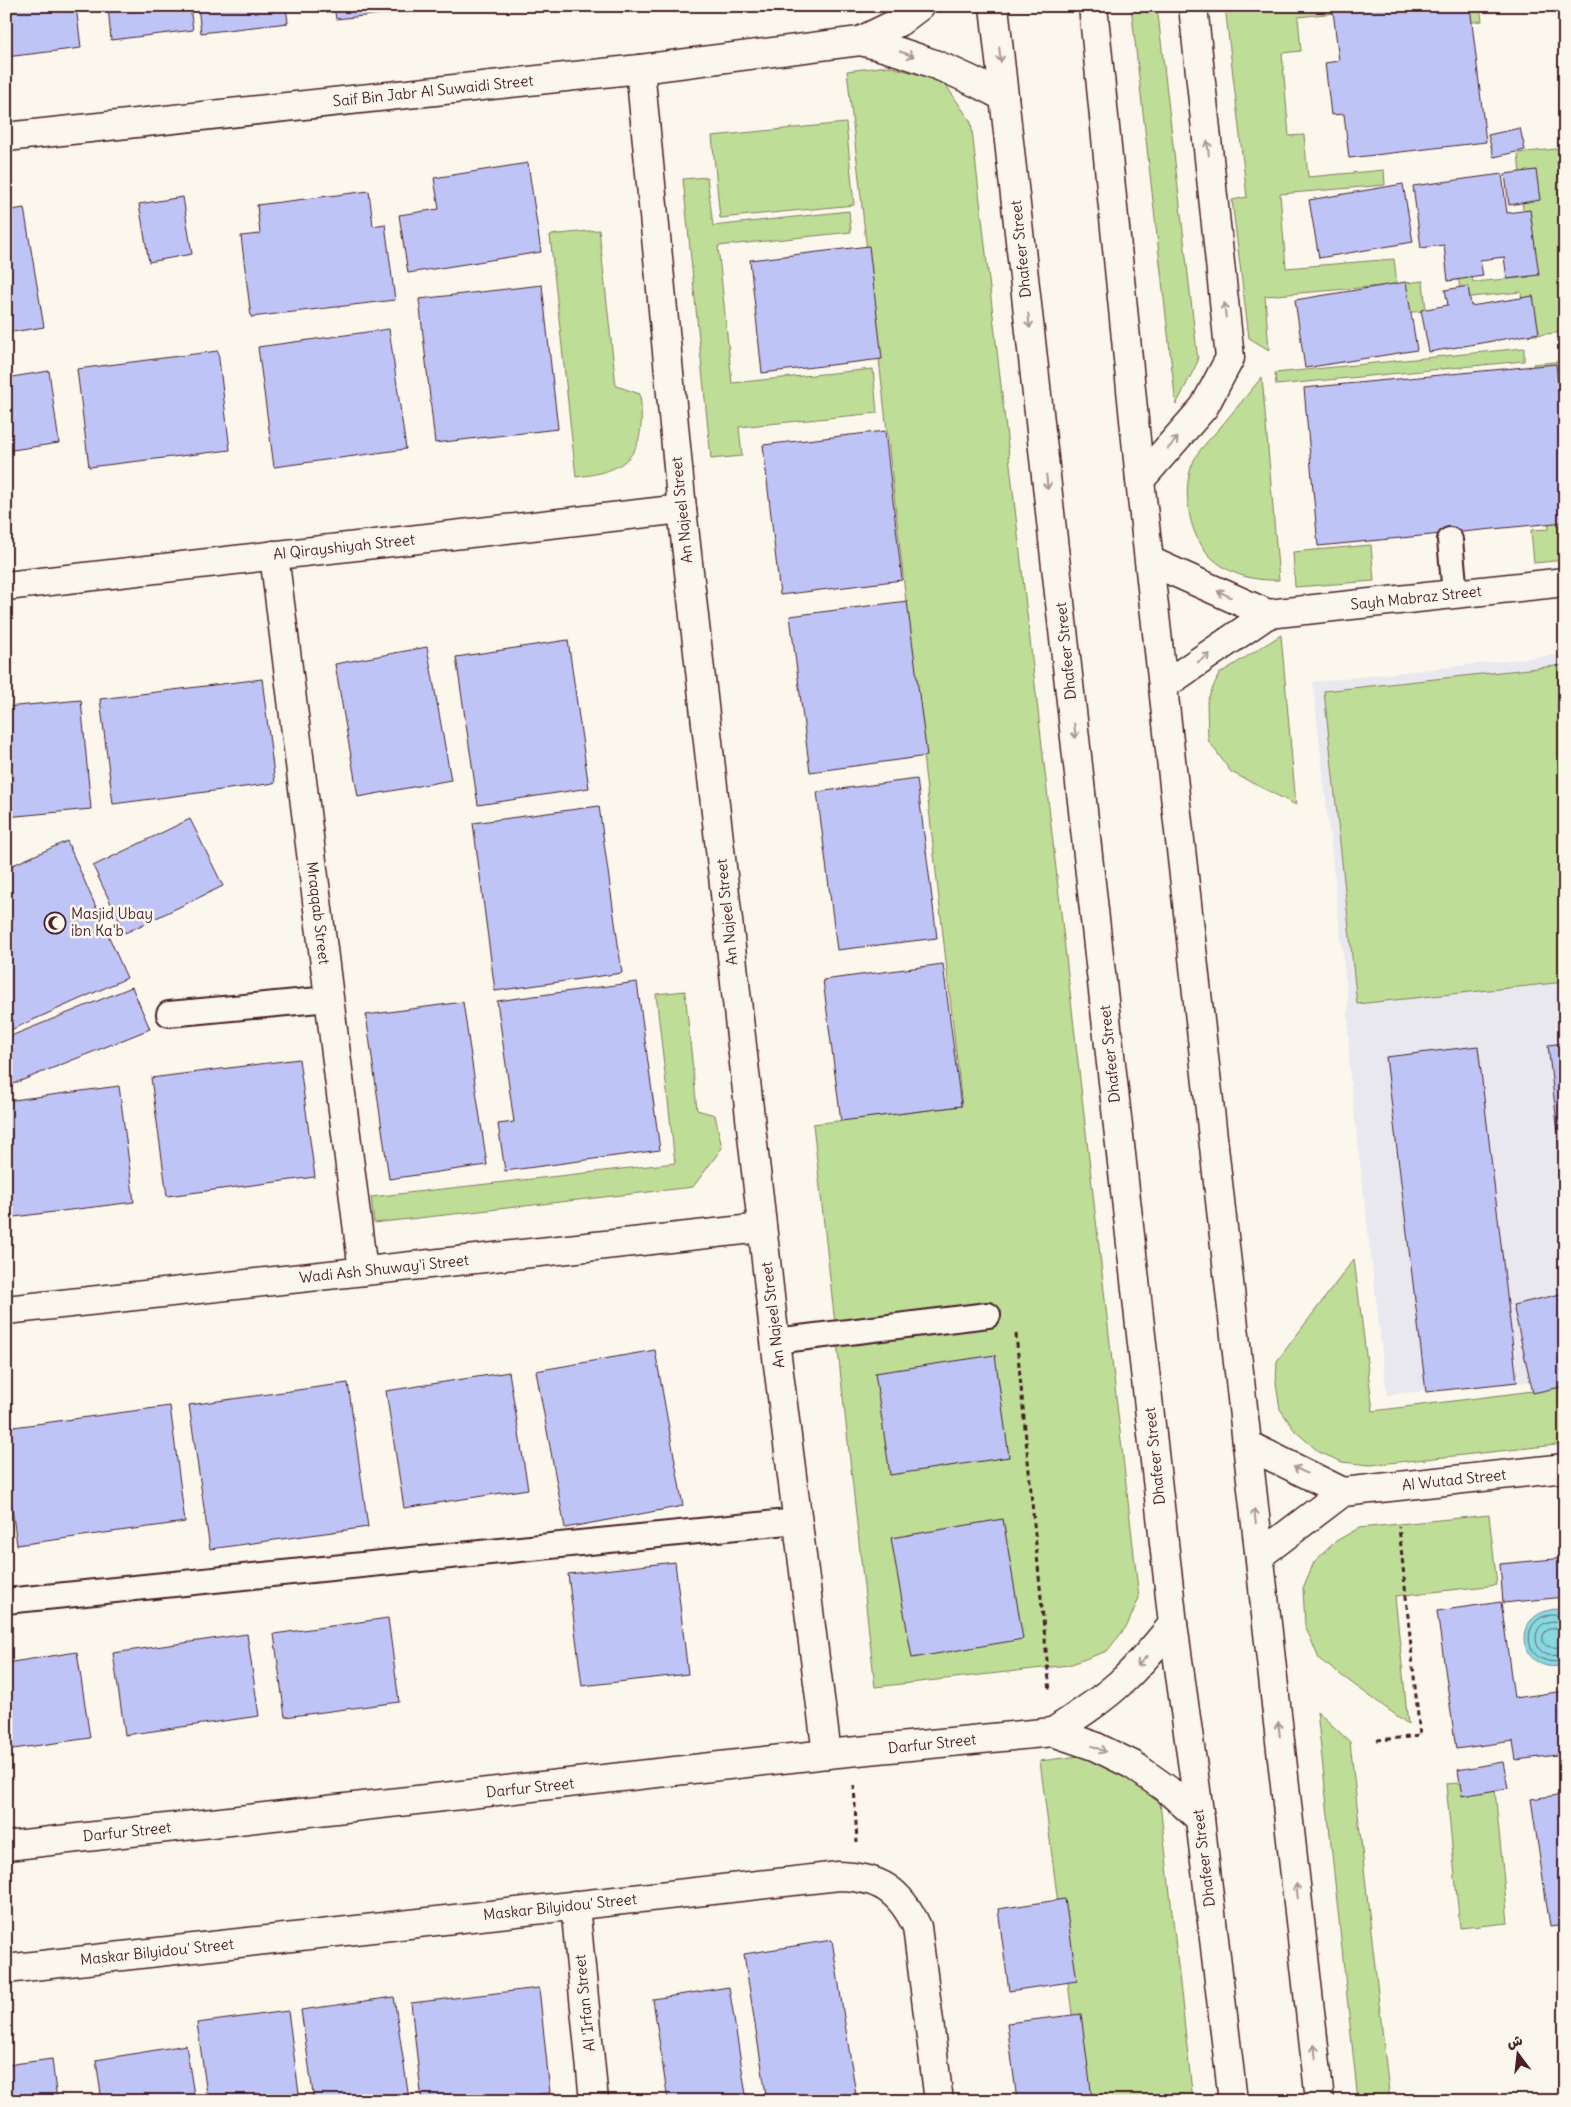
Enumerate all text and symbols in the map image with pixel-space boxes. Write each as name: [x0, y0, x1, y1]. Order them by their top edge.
one-way arrow: [995, 46, 1005, 62]
one-way arrow: [899, 49, 915, 59]
street label: Saif Bin Jabr Al Suwaidi Street: [332, 71, 534, 110]
one-way arrow: [1203, 140, 1213, 156]
street label: Dhafeer Street: [1006, 199, 1035, 299]
one-way arrow: [1220, 302, 1230, 318]
one-way arrow: [1024, 312, 1034, 328]
one-way arrow: [1167, 437, 1178, 450]
street label: An Najeel Street: [666, 456, 697, 564]
one-way arrow: [1042, 474, 1052, 490]
street label: Al Qirayshiyah Street: [272, 530, 416, 563]
street label: Sayh Mabraz Street: [1349, 581, 1482, 614]
one-way arrow: [1217, 589, 1232, 598]
street label: Dhafeer Street: [1051, 601, 1080, 701]
one-way arrow: [1196, 653, 1210, 663]
one-way arrow: [1070, 722, 1080, 738]
street label: An Najeel Street: [711, 858, 742, 966]
street label: Mraqqab Street: [303, 860, 334, 966]
place label: Masjid Ubay ibn Ka'b: [71, 904, 153, 940]
mosque icon: Masjid Ubay ibn Ka'b: [43, 911, 67, 935]
street label: Dhafeer Street: [1095, 1004, 1124, 1104]
street label: Wadi Ash Shuway'i Street: [298, 1250, 470, 1287]
street label: An Najeel Street: [757, 1261, 788, 1369]
street label: Dhafeer Street: [1140, 1406, 1169, 1506]
one-way arrow: [1292, 1465, 1307, 1475]
street label: Al Wutad Street: [1401, 1465, 1507, 1494]
one-way arrow: [1250, 1508, 1260, 1524]
one-way arrow: [1136, 1655, 1148, 1667]
one-way arrow: [1275, 1722, 1284, 1738]
street label: Darfur Street: [887, 1729, 977, 1758]
one-way arrow: [1091, 1744, 1106, 1754]
street label: Darfur Street: [485, 1773, 575, 1802]
street label: Dhafeer Street: [1188, 1808, 1219, 1908]
street label: Darfur Street: [82, 1817, 172, 1846]
one-way arrow: [1292, 1883, 1302, 1899]
street label: Maskar Bilyidou' Street: [482, 1889, 638, 1924]
street label: Maskar Bilyidou' Street: [79, 1934, 235, 1969]
street label: Al 'Irfan Street: [570, 1954, 599, 2053]
north arrow: [1494, 2030, 1544, 2080]
text: ش: [1505, 2031, 1524, 2052]
one-way arrow: [1310, 2045, 1320, 2061]

